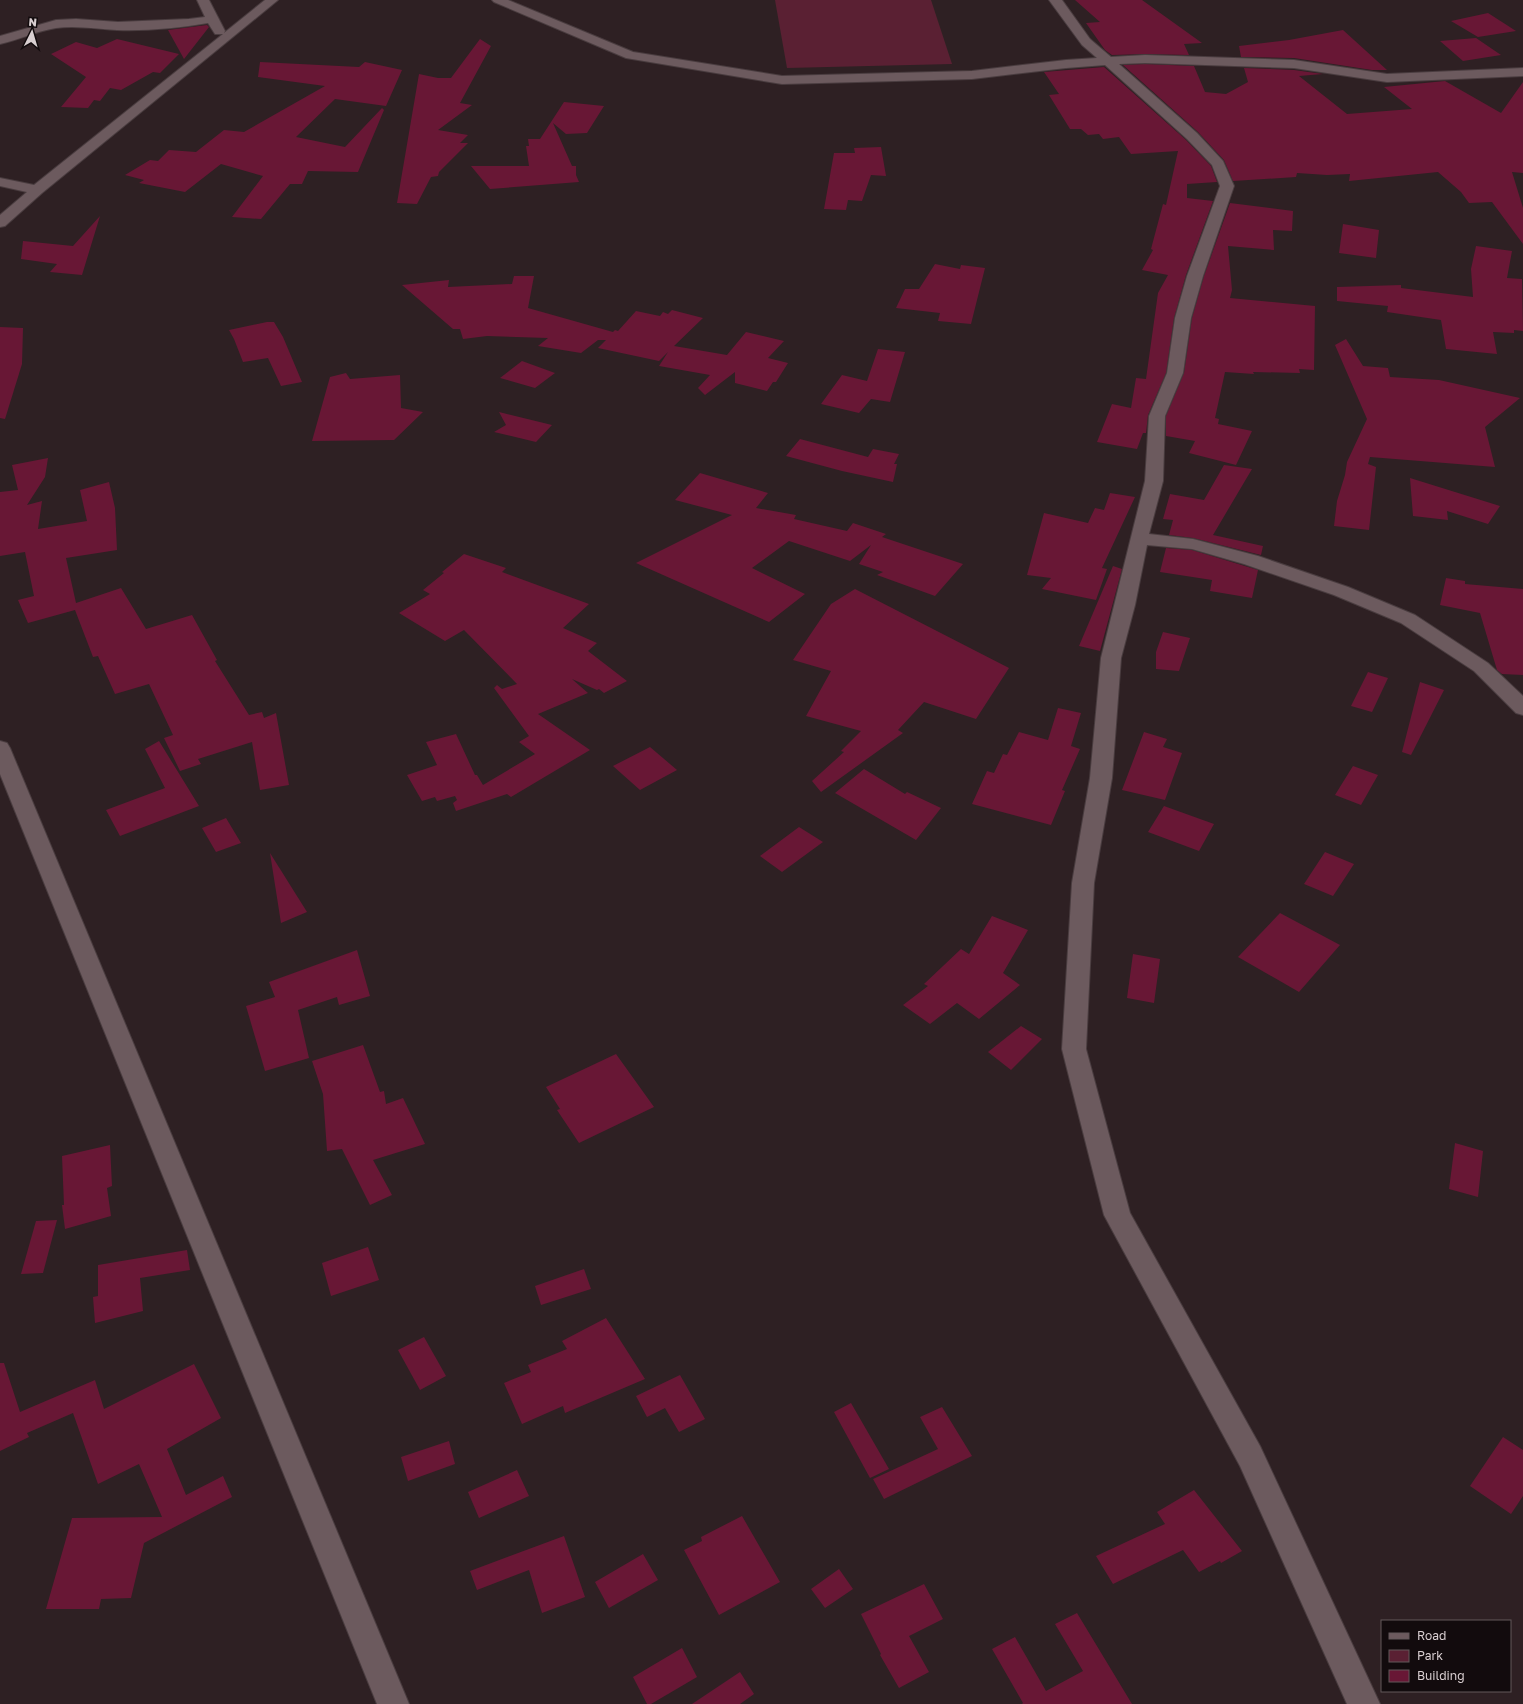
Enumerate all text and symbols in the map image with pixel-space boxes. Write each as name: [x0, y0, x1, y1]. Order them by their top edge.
north arrow: [12, 12, 52, 52]
text: N: [28, 15, 38, 28]
legend: [1381, 1620, 1511, 1692]
text: Road: [1417, 1628, 1446, 1643]
text: Park: [1417, 1648, 1443, 1663]
text: Building: [1417, 1668, 1465, 1683]

